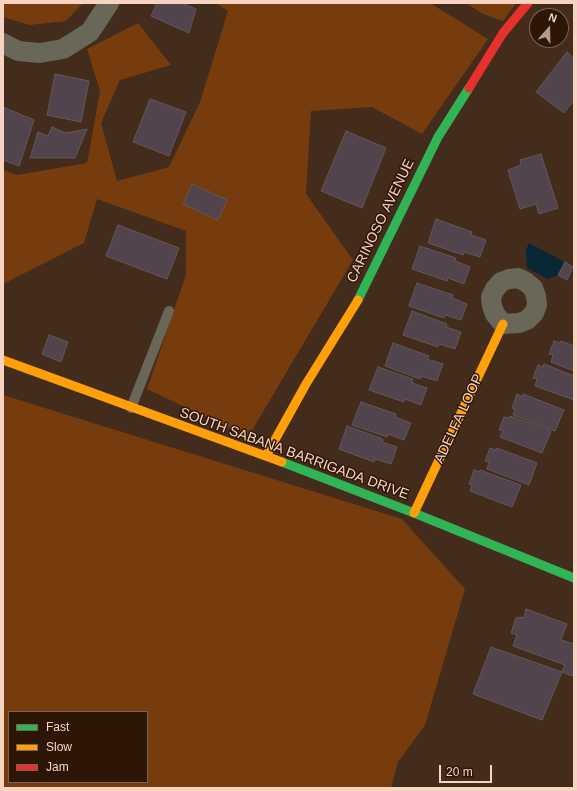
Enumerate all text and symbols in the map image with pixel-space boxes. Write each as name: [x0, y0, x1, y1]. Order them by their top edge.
north arrow: [529, 8, 569, 48]
text: N: [547, 11, 559, 25]
street label: CARINOSO AVENUE: [344, 157, 418, 285]
street label: ADELFA LOOP: [431, 372, 487, 466]
street label: SOUTH SABANA BARRIGADA DRIVE: [177, 405, 411, 503]
legend: [8, 711, 148, 783]
text: Fast: [46, 720, 69, 734]
text: Slow: [46, 740, 72, 754]
scale bar: [441, 757, 494, 783]
text: Jam: [46, 760, 69, 774]
text: 20 m: [446, 765, 473, 779]

